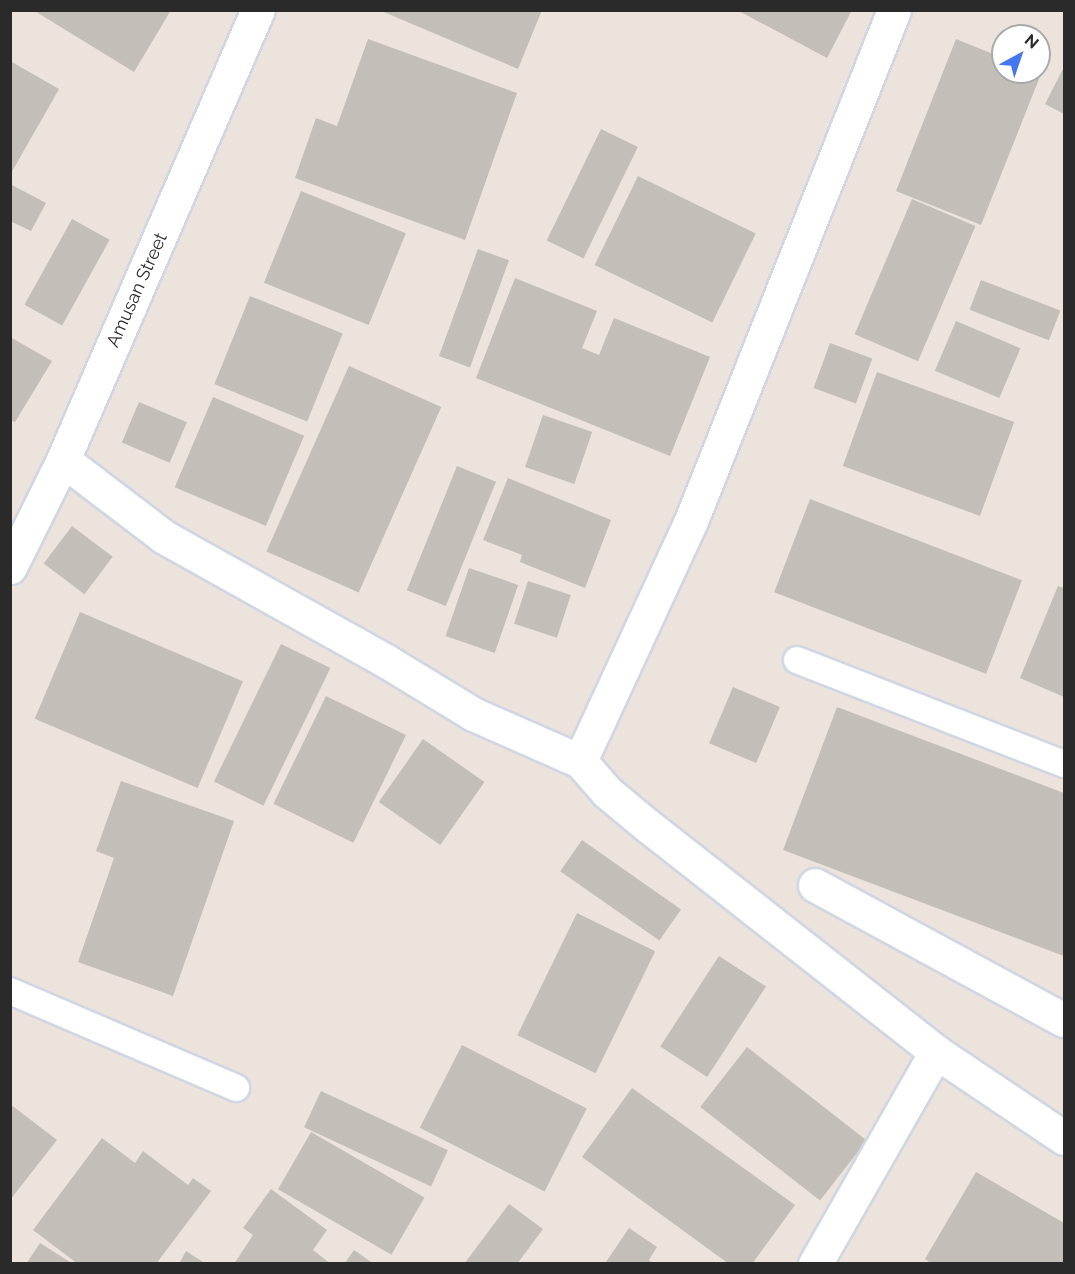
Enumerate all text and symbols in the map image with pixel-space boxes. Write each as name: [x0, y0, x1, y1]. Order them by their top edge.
north arrow: [991, 24, 1051, 84]
text: N: [1021, 30, 1042, 53]
street label: Amusan Street: [102, 229, 172, 351]

